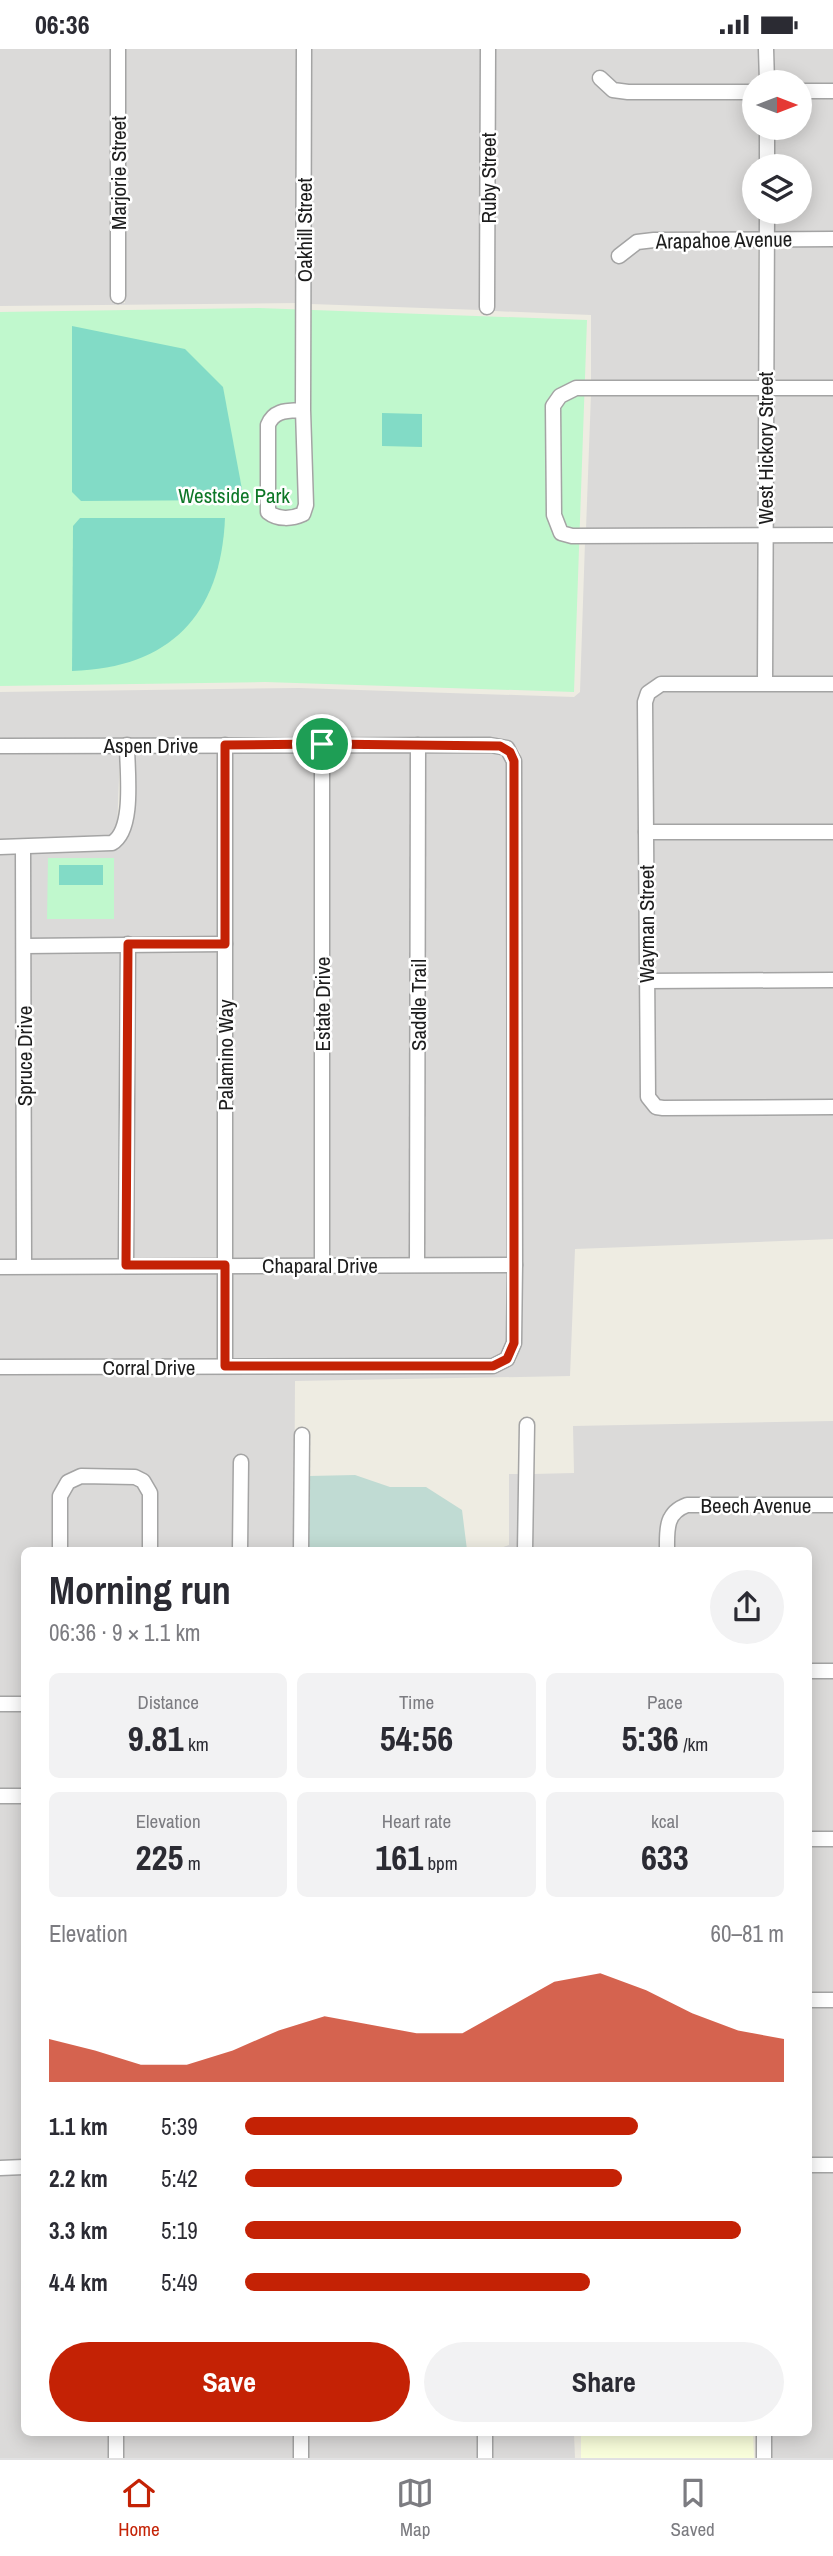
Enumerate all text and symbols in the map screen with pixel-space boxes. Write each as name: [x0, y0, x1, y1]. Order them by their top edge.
text: 06:36: [35, 7, 90, 42]
north arrow: [742, 70, 812, 140]
map controls: [742, 70, 812, 224]
street label: Marjorie Street: [104, 116, 133, 230]
street label: Ruby Street: [474, 132, 503, 223]
button: layers: [742, 154, 812, 224]
street label: Oakhill Street: [290, 178, 319, 282]
street label: Arapahoe Avenue: [654, 224, 793, 256]
street label: West Hickory Street: [751, 371, 780, 524]
park label: Westside Park: [178, 481, 290, 510]
pin: [292, 714, 352, 774]
icon: arrive: [303, 725, 341, 763]
street label: Aspen Drive: [103, 731, 198, 760]
street label: Wayman Street: [632, 865, 661, 983]
street label: Estate Drive: [308, 957, 337, 1051]
street label: Saddle Trail: [404, 959, 433, 1051]
street label: Palamino Way: [211, 999, 240, 1111]
street label: Spruce Drive: [10, 1006, 39, 1106]
street label: Chaparal Drive: [262, 1251, 378, 1280]
street label: Corral Drive: [103, 1353, 195, 1382]
street label: Beech Avenue: [701, 1491, 811, 1520]
text: Morning run: [49, 1565, 231, 1616]
button: share: [710, 1570, 784, 1644]
text: 06:36 · 9 × 1.1 km: [49, 1617, 201, 1648]
text: Distance: [137, 1689, 199, 1715]
text: Time: [399, 1689, 434, 1715]
text: Pace: [647, 1689, 683, 1715]
text: 9.81: [128, 1715, 184, 1762]
text: 54:56: [380, 1715, 453, 1762]
text: 5:36: [621, 1715, 679, 1762]
text: km: [184, 1731, 209, 1757]
text: /km: [679, 1731, 708, 1757]
text: Elevation: [136, 1808, 201, 1834]
text: Heart rate: [382, 1808, 451, 1834]
text: kcal: [651, 1808, 679, 1834]
text: 225: [136, 1834, 183, 1881]
text: 161: [375, 1834, 423, 1881]
text: 633: [641, 1834, 689, 1881]
text: m: [183, 1850, 201, 1876]
text: bpm: [423, 1850, 458, 1876]
text: Elevation: [49, 1918, 128, 1949]
text: 60–81 m: [711, 1918, 784, 1949]
text: 1.1 km: [49, 2111, 108, 2142]
text: 5:39: [161, 2111, 198, 2142]
text: 2.2 km: [49, 2163, 108, 2194]
text: 5:42: [161, 2163, 198, 2194]
text: 3.3 km: [49, 2215, 108, 2246]
text: 5:19: [161, 2215, 198, 2246]
text: 4.4 km: [49, 2267, 108, 2298]
text: 5:49: [161, 2267, 198, 2298]
button: Save: [49, 2342, 410, 2422]
button: Share: [424, 2342, 784, 2422]
tab: Home: [118, 2474, 160, 2542]
tab: Map: [396, 2474, 434, 2542]
tab: Saved: [671, 2474, 715, 2542]

